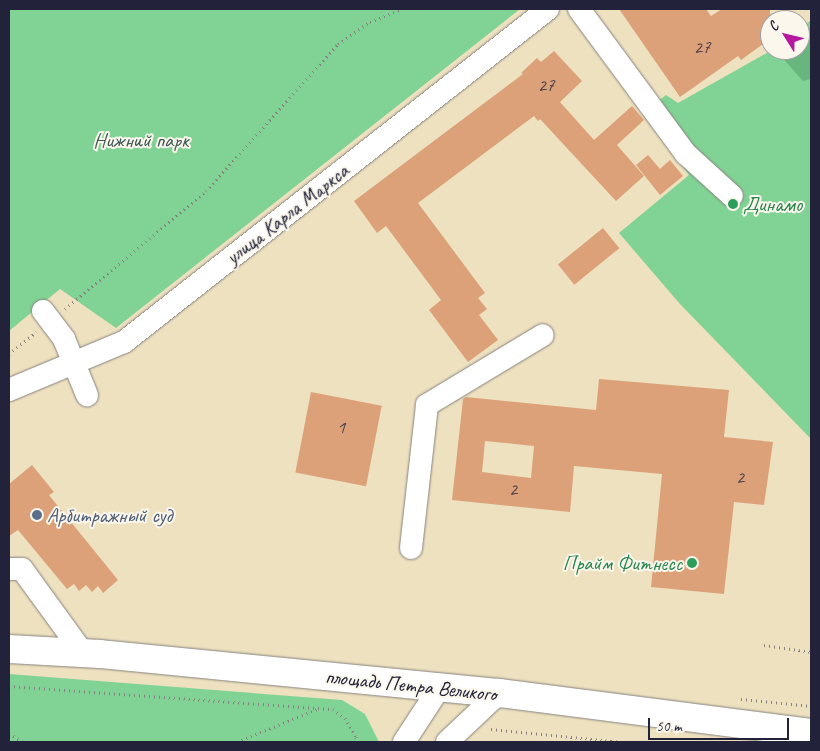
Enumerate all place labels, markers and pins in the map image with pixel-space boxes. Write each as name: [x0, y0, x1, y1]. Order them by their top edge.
place label: Динамо: [743, 191, 802, 217]
marker: Динамо: [727, 198, 739, 210]
place label: Арбитражный суд: [47, 502, 172, 528]
marker: Арбитражный суд: [31, 509, 43, 521]
place label: Прайм Фитнесс: [565, 550, 682, 576]
marker: Прайм Фитнесс: [686, 557, 698, 569]

